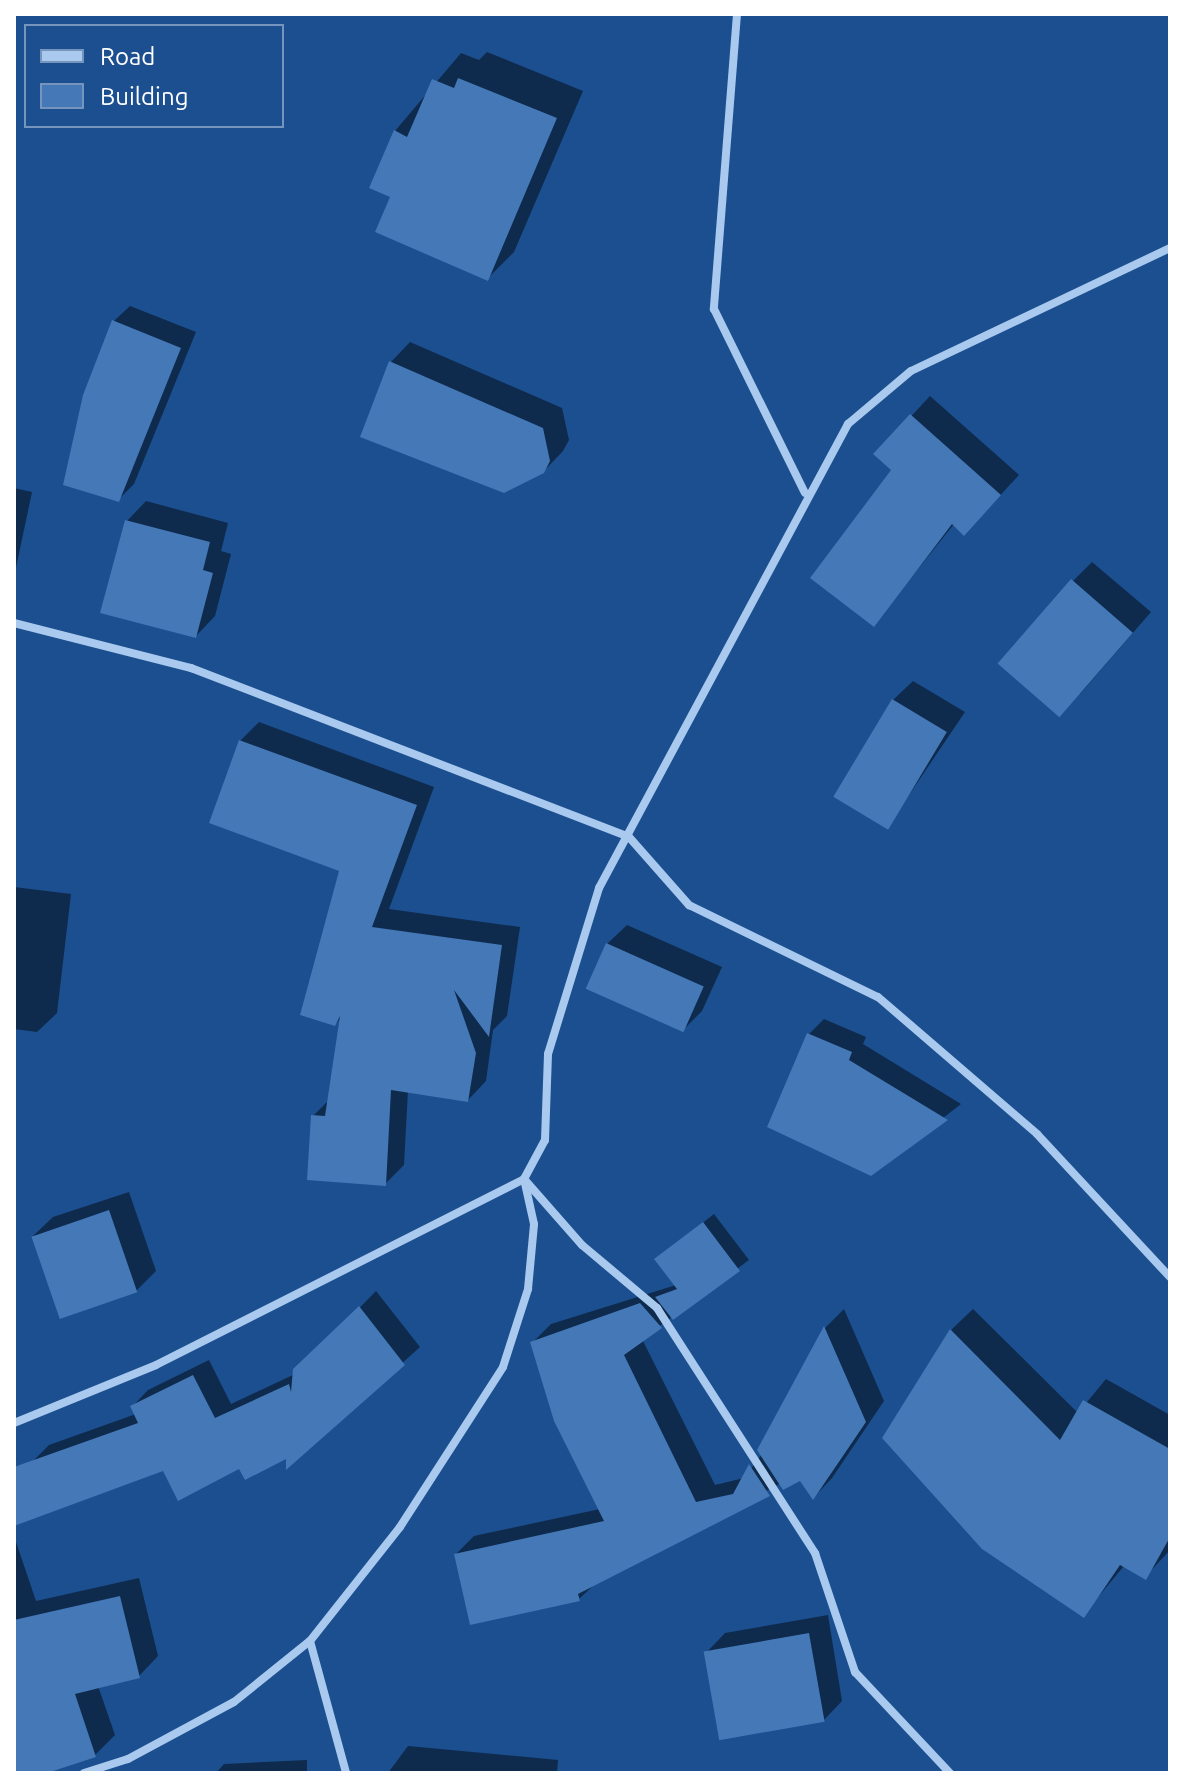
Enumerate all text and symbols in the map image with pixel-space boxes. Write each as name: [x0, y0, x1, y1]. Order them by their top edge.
legend: [24, 24, 284, 128]
text: Road: [100, 43, 155, 70]
text: Building: [100, 83, 188, 110]

